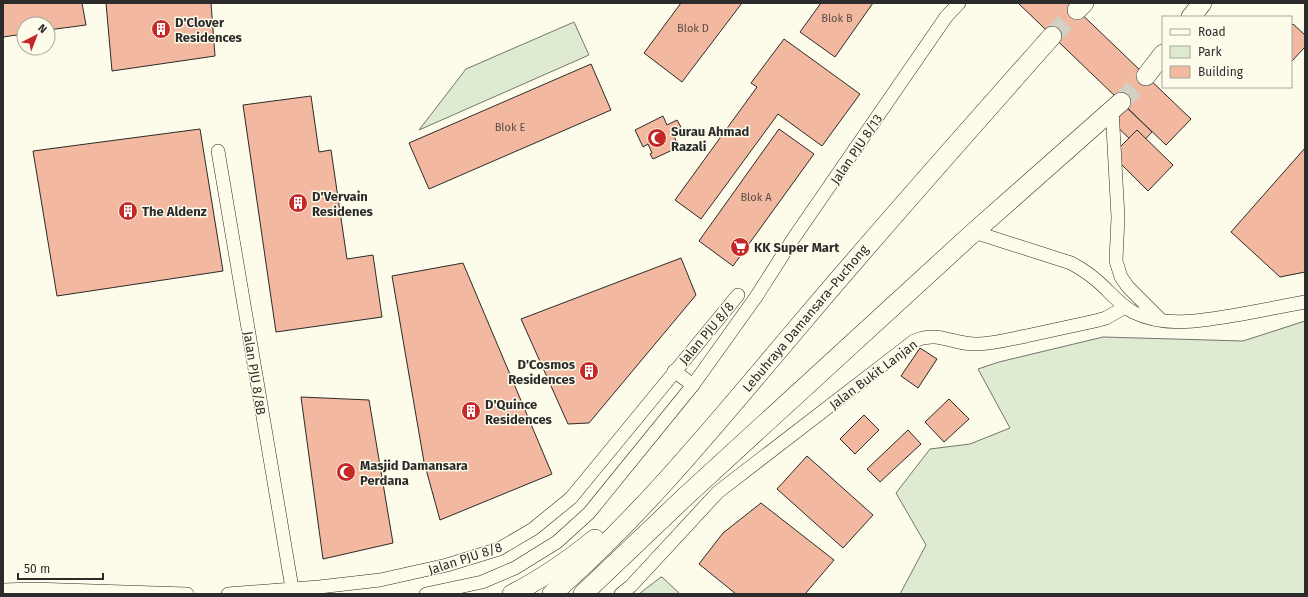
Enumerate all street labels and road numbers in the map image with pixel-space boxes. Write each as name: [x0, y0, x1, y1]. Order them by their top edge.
street label: Jalan PJU 8/13: [827, 111, 885, 187]
street label: Lebuhraya Damansara–Puchong: [739, 242, 871, 395]
street label: Jalan PJU 8/8: [676, 299, 737, 368]
street label: Jalan PJU 8/8B: [240, 330, 269, 416]
street label: Jalan Bukit Lanjan: [826, 336, 920, 412]
street label: Jalan PJU 8/8: [426, 539, 504, 577]

